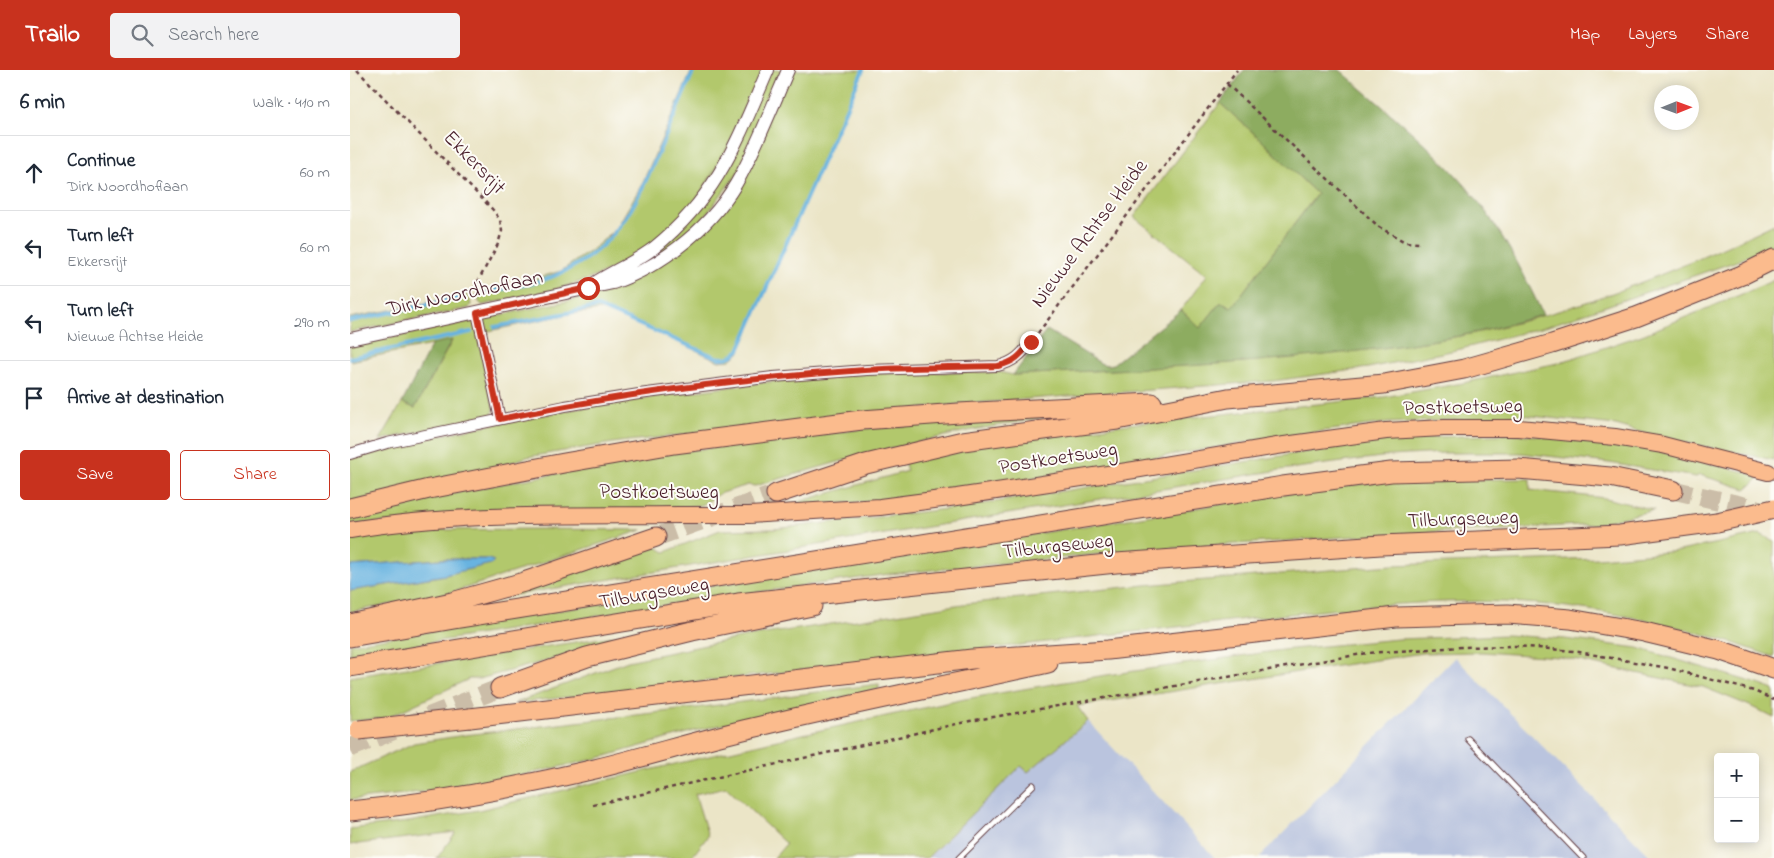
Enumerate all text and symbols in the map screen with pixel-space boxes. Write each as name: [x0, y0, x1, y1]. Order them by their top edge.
search box: [110, 13, 460, 58]
text: Trailo: [25, 18, 80, 53]
icon: search: [128, 21, 156, 49]
text: Search here: [168, 22, 259, 49]
text: Map: [1570, 22, 1600, 48]
text: Layers: [1628, 22, 1678, 48]
text: Share: [1706, 22, 1749, 48]
north arrow: [1654, 85, 1699, 130]
text: 6 min: [20, 88, 65, 118]
text: Walk · 410 m: [253, 91, 330, 115]
street label: Ekkersrijt: [436, 124, 512, 202]
text: Continue: [67, 148, 135, 175]
street label: Nieuwe Achtse Heide: [1024, 153, 1156, 314]
icon: ahead: [20, 159, 48, 187]
text: 60 m: [300, 161, 330, 185]
text: Dirk Noordhoflaan: [67, 175, 188, 199]
text: Turn left: [67, 223, 134, 250]
icon: left: [20, 234, 48, 262]
text: 60 m: [300, 236, 330, 260]
text: Ekkersrijt: [67, 250, 127, 274]
street label: Dirk Noordhoflaan: [383, 263, 546, 325]
route start: [577, 277, 600, 300]
text: Turn left: [67, 298, 134, 325]
icon: left: [20, 309, 48, 337]
text: 290 m: [294, 311, 330, 335]
text: Nieuwe Achtse Heide: [67, 325, 203, 349]
route end: [1020, 331, 1043, 354]
icon: arrive: [20, 384, 48, 412]
text: Arrive at destination: [67, 385, 224, 412]
street label: Postkoetsweg: [1403, 392, 1523, 426]
street label: Postkoetsweg: [997, 435, 1120, 485]
button: Save: [20, 450, 170, 500]
button: Share: [180, 450, 330, 500]
street label: Postkoetsweg: [599, 478, 719, 510]
street label: Tilburgseweg: [1407, 503, 1519, 539]
street label: Tilburgseweg: [1001, 526, 1115, 570]
street label: Tilburgseweg: [597, 570, 712, 620]
map controls: [1714, 753, 1759, 843]
button: +: [1714, 753, 1759, 798]
button: −: [1714, 798, 1759, 843]

